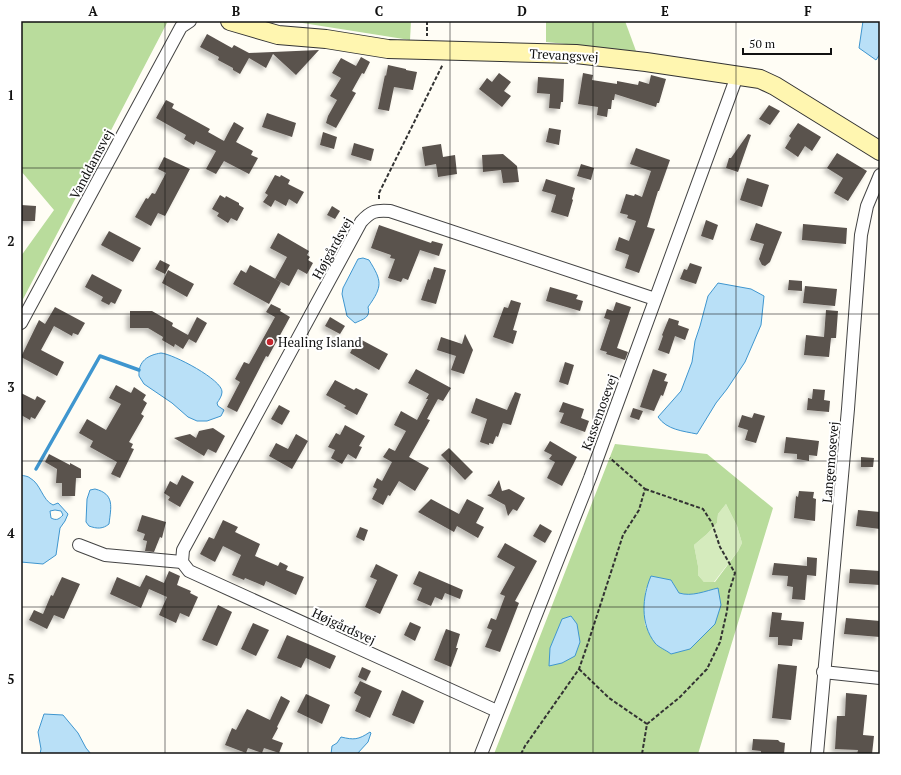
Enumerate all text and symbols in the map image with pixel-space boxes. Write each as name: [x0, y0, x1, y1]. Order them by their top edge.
text: A: [88, 2, 98, 20]
text: B: [232, 2, 240, 20]
text: C: [375, 2, 383, 20]
text: D: [517, 2, 527, 20]
text: E: [661, 2, 669, 20]
text: F: [804, 2, 812, 20]
scale bar: [743, 30, 831, 56]
text: 50 m: [749, 36, 776, 51]
street label: Trevangsvej: [529, 44, 599, 66]
text: 1: [7, 86, 15, 104]
street label: Vanddamsvej: [65, 126, 117, 202]
street label: Højgårdsvej: [308, 214, 356, 282]
text: 2: [7, 232, 15, 250]
place label: Healing Island: [278, 333, 362, 351]
marker: Healing Island: [265, 337, 275, 347]
street label: Kassemosevej: [577, 371, 621, 453]
text: 3: [7, 378, 15, 396]
street label: Langemosevej: [817, 420, 843, 504]
text: 4: [7, 524, 15, 542]
street label: Højgårdsvej: [309, 603, 379, 649]
text: 5: [7, 670, 15, 688]

